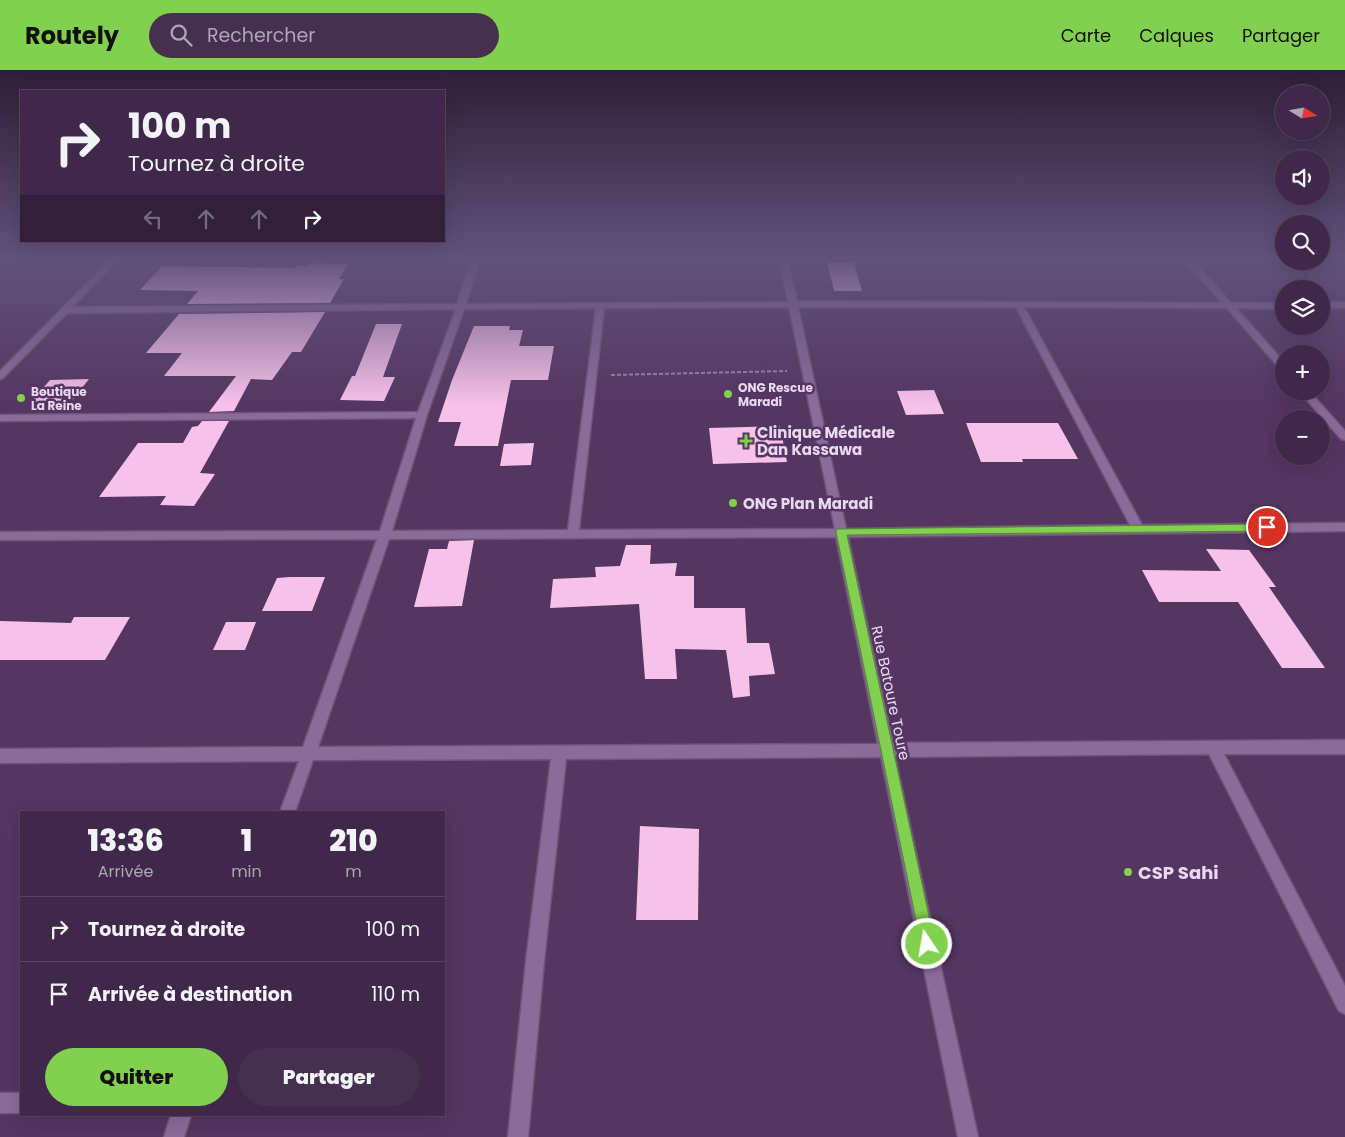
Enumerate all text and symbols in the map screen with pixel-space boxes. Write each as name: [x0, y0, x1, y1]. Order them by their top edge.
search box: [149, 13, 499, 58]
text: Routely: [25, 19, 119, 52]
icon: search: [167, 21, 195, 49]
text: Rechercher: [207, 22, 315, 49]
text: Carte: [1061, 23, 1111, 48]
text: Calques: [1139, 23, 1214, 48]
text: Partager: [1242, 23, 1320, 48]
north arrow: [1275, 85, 1330, 140]
map controls: [1275, 85, 1330, 465]
text: 100 m: [128, 101, 231, 150]
icon: right: [45, 110, 110, 175]
text: Tournez à droite: [128, 148, 305, 179]
button: sound: [1275, 150, 1330, 205]
icon: left: [139, 205, 167, 233]
icon: ahead: [192, 205, 220, 233]
icon: ahead: [245, 205, 273, 233]
icon: right: [298, 205, 326, 233]
button: search: [1275, 215, 1330, 270]
button: layers: [1275, 280, 1330, 335]
button: +: [1275, 345, 1330, 400]
place label: ONG Rescue Maradi: [738, 379, 813, 410]
place label: Boutique La Reine: [31, 383, 87, 414]
marker: ONG Rescue Maradi: [722, 388, 734, 400]
marker: Boutique La Reine: [15, 392, 27, 404]
button: −: [1275, 410, 1330, 465]
place label: Clinique Médicale Dan Kassawa: [757, 422, 895, 460]
marker: Clinique Médicale Dan Kassawa: [739, 434, 753, 448]
place label: ONG Plan Maradi: [743, 493, 873, 514]
marker: ONG Plan Maradi: [727, 497, 739, 509]
pin: [1246, 506, 1288, 548]
icon: arrive: [1253, 513, 1281, 541]
street label: Rue Batoure Toure: [866, 624, 916, 762]
text: 13:36: [87, 819, 164, 862]
text: 1: [241, 819, 252, 862]
text: 210: [329, 819, 378, 862]
text: Arrivée: [98, 860, 153, 883]
text: min: [231, 860, 262, 883]
text: m: [345, 860, 362, 883]
place label: CSP Sahi: [1138, 860, 1219, 885]
marker: CSP Sahi: [1122, 866, 1134, 878]
icon: right: [45, 915, 73, 943]
text: Tournez à droite: [88, 916, 245, 943]
text: 100 m: [365, 916, 420, 943]
position arrow: [900, 917, 952, 969]
icon: arrive: [45, 980, 73, 1008]
text: Arrivée à destination: [88, 981, 293, 1008]
text: 110 m: [371, 981, 420, 1008]
button: Quitter: [45, 1048, 228, 1106]
button: Partager: [238, 1048, 420, 1106]

